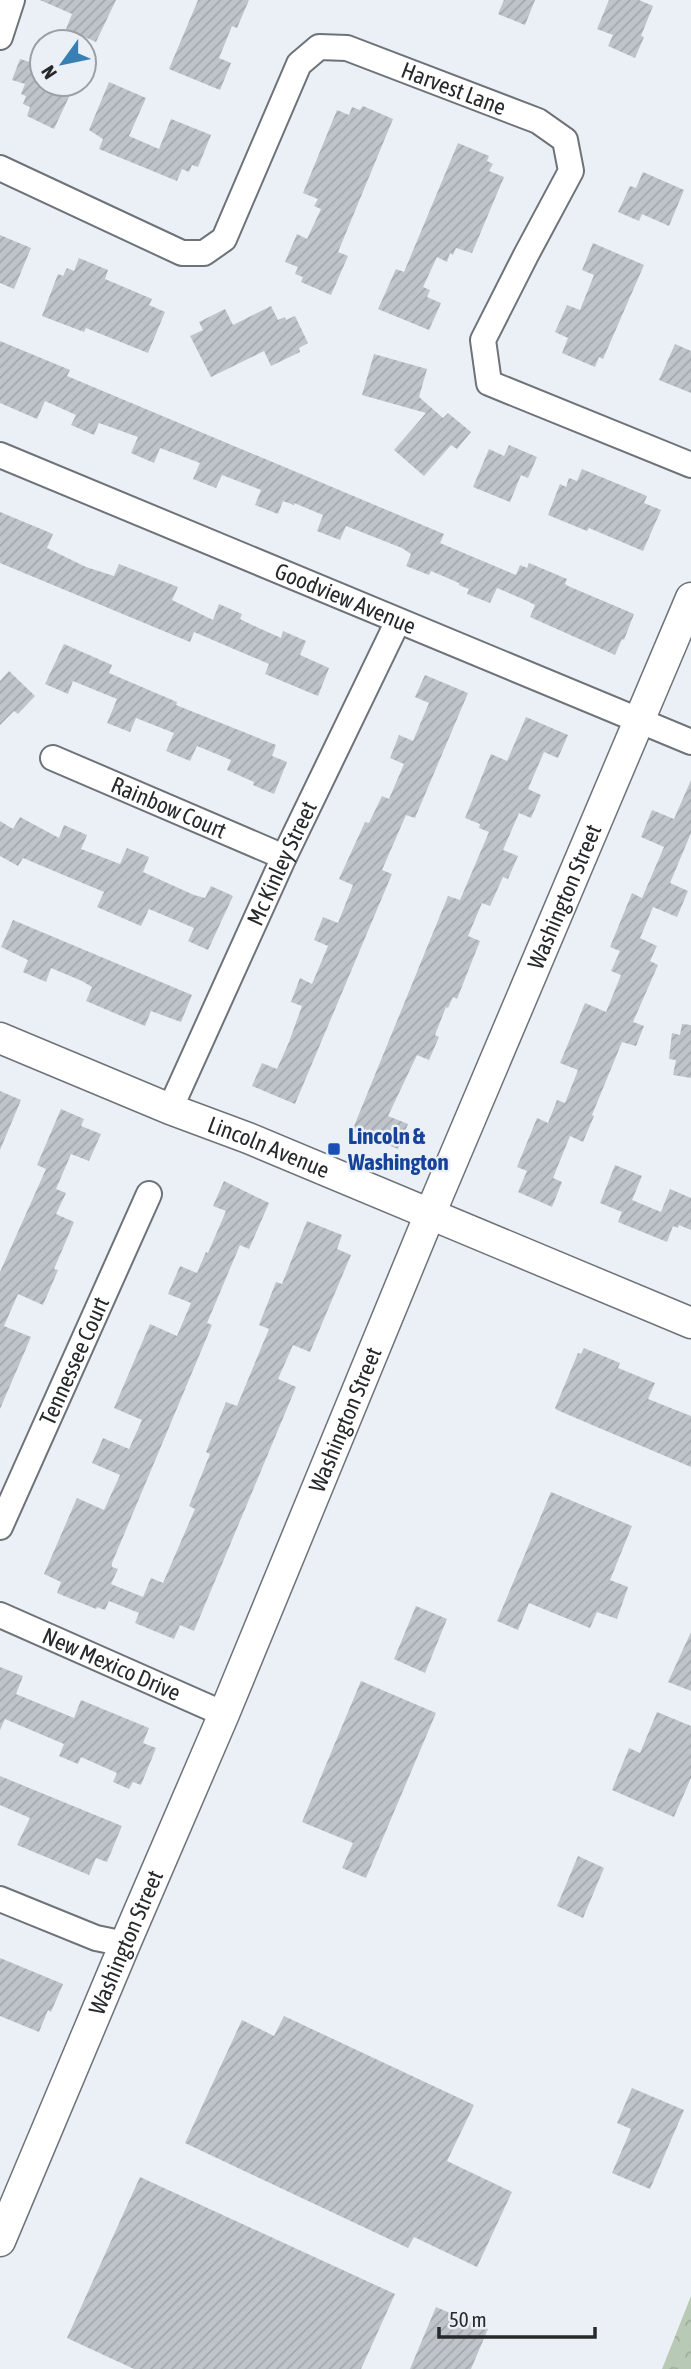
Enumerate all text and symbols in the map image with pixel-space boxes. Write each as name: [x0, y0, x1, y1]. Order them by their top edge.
north arrow: [28, 28, 98, 98]
street label: Harvest Lane: [398, 57, 509, 120]
text: N: [36, 62, 61, 83]
street label: Goodview Avenue: [271, 558, 420, 639]
street label: Rainbow Court: [107, 772, 230, 844]
street label: Mc Kinley Street: [242, 797, 322, 929]
street label: Washington Street: [522, 821, 607, 973]
street label: Lincoln Avenue: [204, 1111, 333, 1184]
place label: Lincoln & Washington: [347, 1123, 449, 1175]
marker: Lincoln & Washington: [326, 1141, 342, 1157]
street label: Tennessee Court: [34, 1293, 114, 1429]
street label: Washington Street: [304, 1343, 387, 1496]
street label: New Mexico Drive: [39, 1622, 185, 1706]
street label: Washington Street: [84, 1866, 168, 2019]
scale bar: [439, 2296, 595, 2340]
text: 50 m: [449, 2307, 487, 2331]

